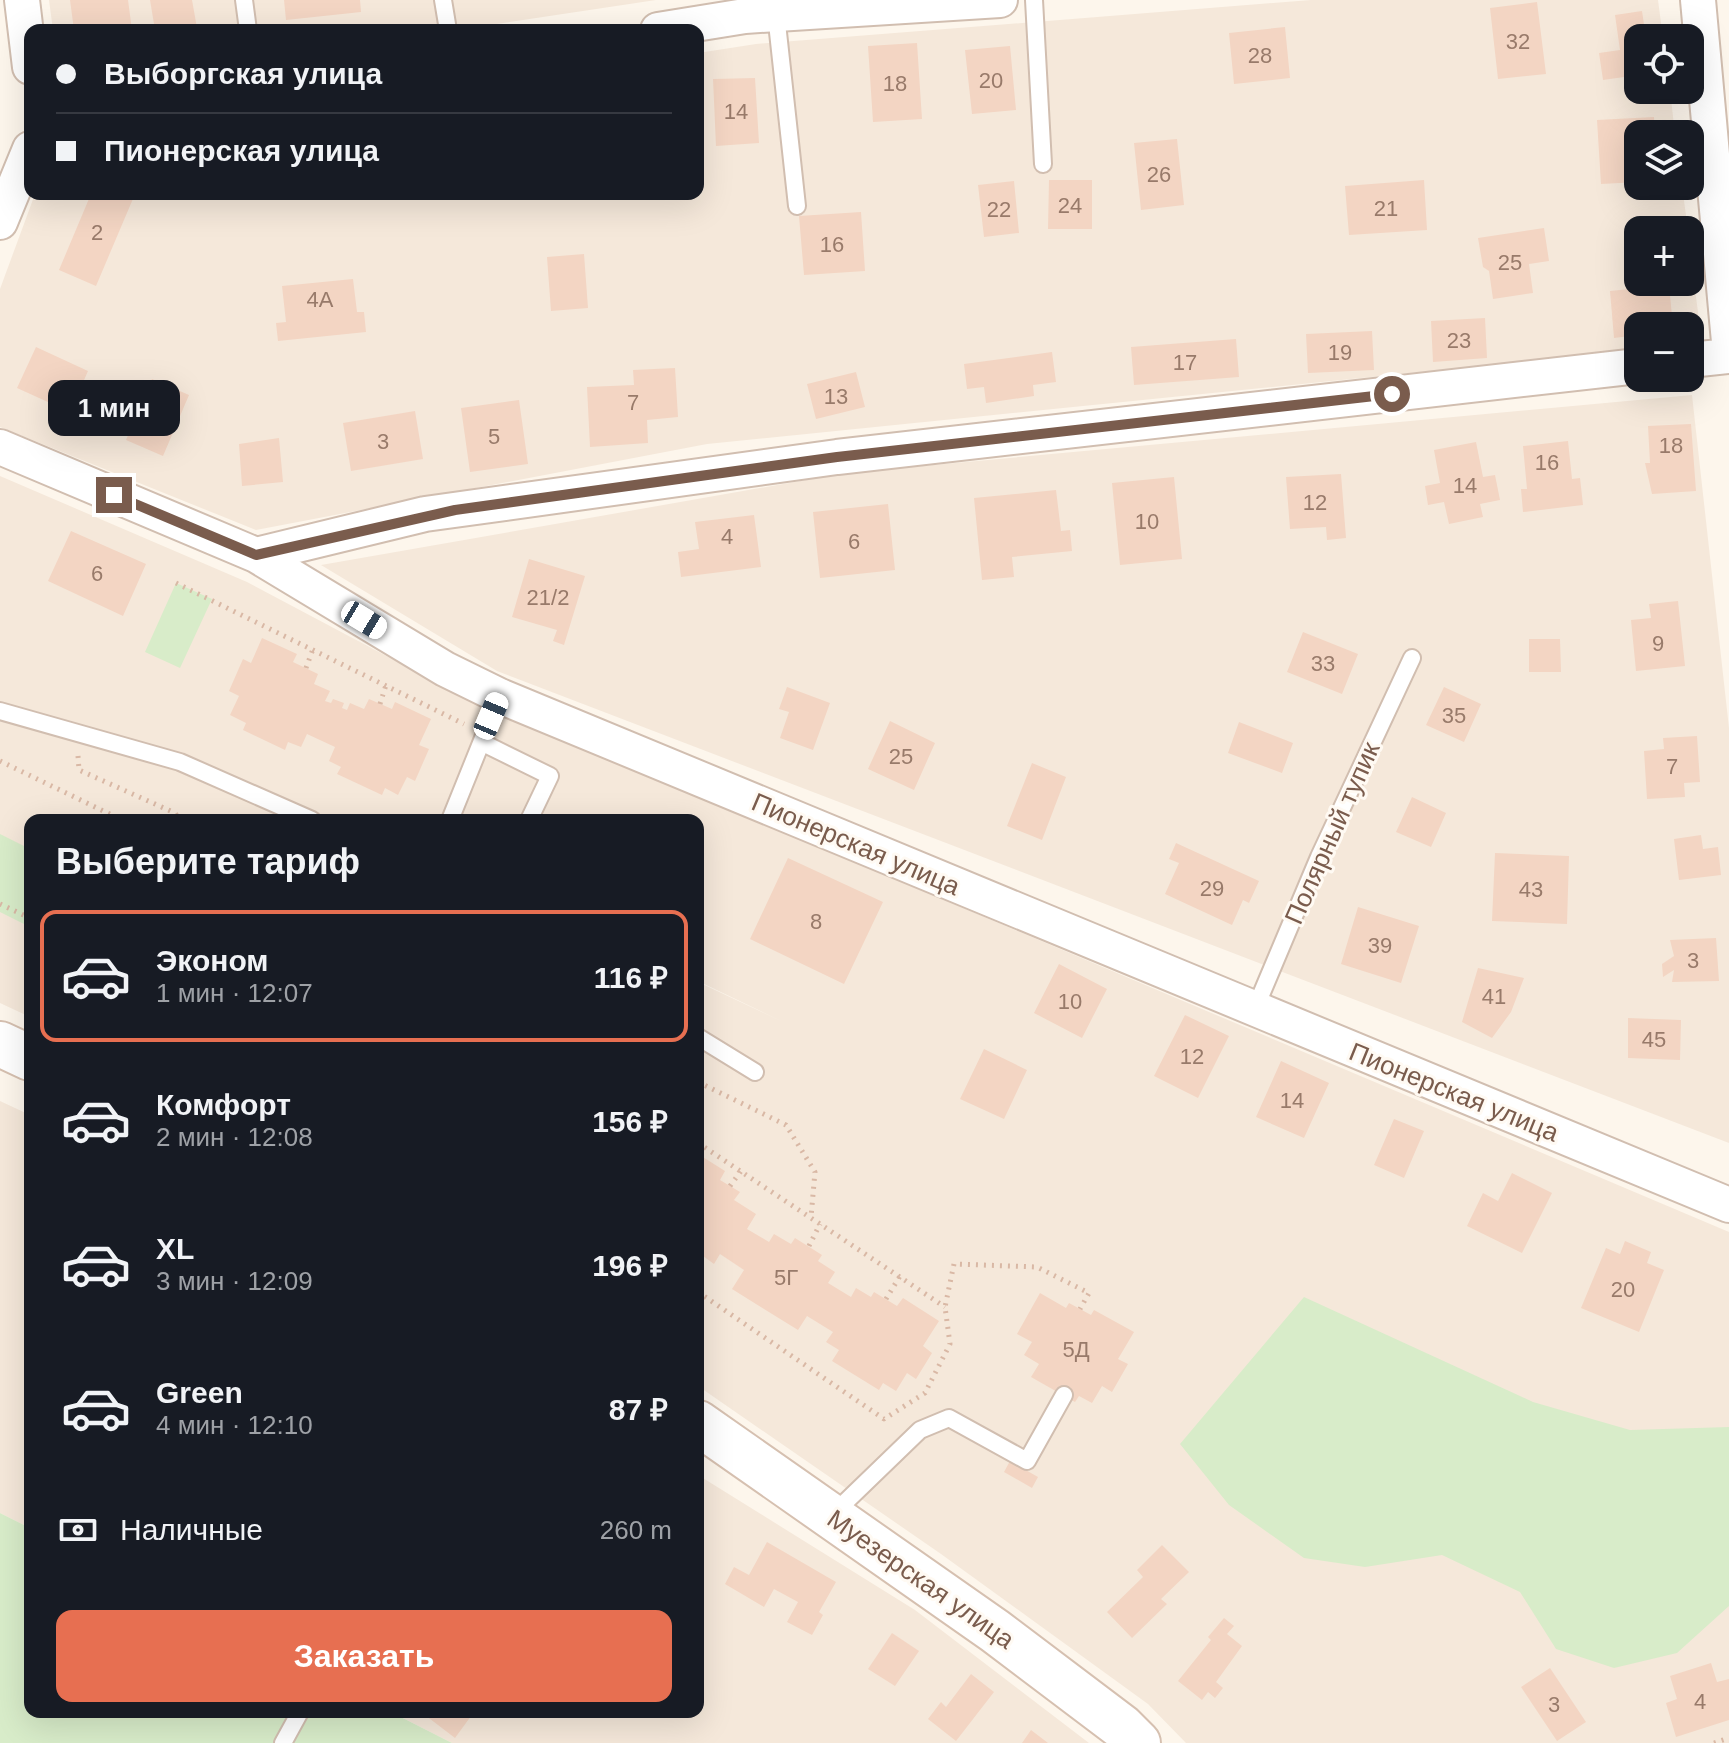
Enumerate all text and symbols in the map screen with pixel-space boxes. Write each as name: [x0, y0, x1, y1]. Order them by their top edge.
map controls: [1624, 24, 1704, 392]
button: locate: [1624, 24, 1704, 104]
house number: 32: [1506, 29, 1530, 54]
house number: 28: [1248, 43, 1272, 68]
text: Выборгская улица: [104, 57, 382, 90]
house number: 20: [979, 68, 1003, 93]
house number: 18: [883, 71, 907, 96]
house number: 14: [724, 99, 748, 124]
button: layers: [1624, 120, 1704, 200]
text: Пионерская улица: [104, 134, 379, 167]
house number: 26: [1147, 162, 1171, 187]
house number: 24: [1058, 193, 1082, 218]
house number: 21: [1374, 196, 1398, 221]
house number: 22: [987, 197, 1011, 222]
button: +: [1624, 216, 1704, 296]
house number: 2: [91, 220, 103, 245]
house number: 16: [820, 232, 844, 257]
house number: 25: [1498, 250, 1522, 275]
house number: 4А: [307, 287, 334, 312]
button: −: [1624, 312, 1704, 392]
house number: 23: [1447, 328, 1471, 353]
house number: 19: [1328, 340, 1352, 365]
house number: 17: [1173, 350, 1197, 375]
route start: [1374, 376, 1410, 412]
callout: 1 мин: [48, 379, 180, 435]
house number: 13: [824, 384, 848, 409]
house number: 7: [627, 390, 639, 415]
text: 1 мин: [78, 393, 150, 423]
house number: 5: [488, 424, 500, 449]
house number: 3: [377, 429, 389, 454]
house number: 18: [1659, 433, 1683, 458]
house number: 16: [1535, 450, 1559, 475]
house number: 14: [1453, 473, 1477, 498]
route end: [96, 477, 132, 513]
house number: 12: [1303, 490, 1327, 515]
house number: 10: [1135, 509, 1159, 534]
house number: 4: [721, 524, 733, 549]
house number: 6: [848, 529, 860, 554]
house number: 6: [91, 561, 103, 586]
house number: 21/2: [527, 585, 569, 610]
car: [337, 597, 391, 643]
house number: 9: [1652, 631, 1664, 656]
house number: 33: [1311, 651, 1335, 676]
car: [471, 689, 511, 743]
house number: 35: [1442, 703, 1466, 728]
street label: Полярный тупик: [1278, 737, 1386, 929]
house number: 25: [889, 744, 913, 769]
house number: 7: [1666, 754, 1678, 779]
street label: Пионерская улица: [747, 787, 965, 902]
text: Выберите тариф: [56, 841, 360, 882]
house number: 29: [1200, 876, 1224, 901]
house number: 43: [1519, 877, 1543, 902]
house number: 8: [810, 909, 822, 934]
house number: 39: [1368, 933, 1392, 958]
icon: car: [60, 940, 132, 1012]
text: Эконом: [156, 944, 269, 977]
house number: 3: [1687, 948, 1699, 973]
text: 116 ₽: [594, 961, 668, 994]
text: 1 мин · 12:07: [156, 978, 313, 1008]
house number: 41: [1482, 984, 1506, 1009]
house number: 10: [1058, 989, 1082, 1014]
house number: 45: [1642, 1027, 1666, 1052]
street label: Пионерская улица: [1345, 1036, 1564, 1148]
house number: 12: [1180, 1044, 1204, 1069]
icon: car: [60, 1084, 132, 1156]
text: Комфорт: [156, 1088, 291, 1121]
house number: 14: [1280, 1088, 1304, 1113]
text: 156 ₽: [592, 1105, 668, 1138]
text: 2 мин · 12:08: [156, 1122, 313, 1152]
icon: car: [60, 1228, 132, 1300]
text: XL: [156, 1232, 194, 1265]
text: 196 ₽: [592, 1249, 668, 1282]
house number: 5Г: [774, 1265, 798, 1290]
text: 3 мин · 12:09: [156, 1266, 313, 1296]
house number: 20: [1611, 1277, 1635, 1302]
house number: 5Д: [1062, 1337, 1090, 1362]
icon: car: [60, 1372, 132, 1444]
text: Green: [156, 1376, 243, 1409]
text: 87 ₽: [609, 1393, 668, 1426]
text: 4 мин · 12:10: [156, 1410, 313, 1440]
street label: Муезерская улица: [822, 1503, 1021, 1655]
icon: cash: [56, 1508, 100, 1552]
text: Наличные: [120, 1513, 263, 1546]
text: 260 m: [600, 1515, 672, 1545]
button: Заказать: [56, 1610, 672, 1702]
house number: 4: [1694, 1689, 1706, 1714]
house number: 3: [1548, 1692, 1560, 1717]

